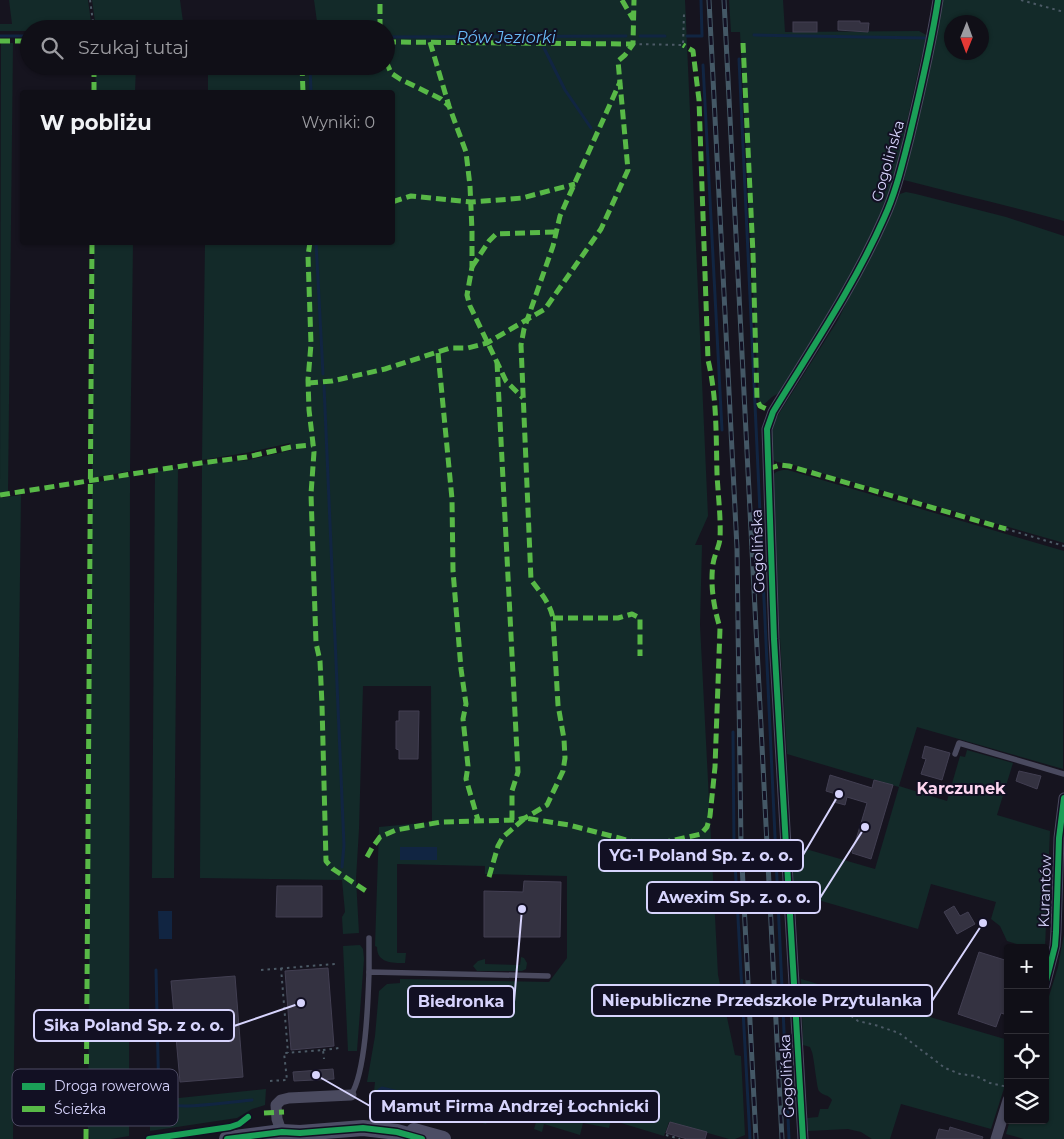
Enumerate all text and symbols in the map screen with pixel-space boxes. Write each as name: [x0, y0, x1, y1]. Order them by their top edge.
north arrow: [944, 15, 989, 60]
search box: [20, 20, 395, 75]
water label: Rów Jeziorki: [456, 28, 557, 47]
icon: search: [38, 34, 66, 62]
text: Szukaj tutaj: [78, 36, 189, 59]
text: W pobliżu: [40, 110, 152, 135]
text: Wyniki: 0: [301, 113, 375, 132]
street label: Gogolińska: [867, 118, 908, 204]
street label: Gogolińska: [747, 509, 768, 593]
district label: Karczunek: [916, 779, 1006, 798]
callout: YG-1 Poland Sp. z. o. o.: [599, 840, 803, 871]
text: YG-1 Poland Sp. z. o. o.: [608, 846, 793, 865]
street label: Kurantów: [1034, 853, 1055, 928]
callout: Awexim Sp. z. o. o.: [647, 882, 820, 913]
text: Awexim Sp. z. o. o.: [656, 888, 811, 907]
map controls: [1004, 944, 1049, 1124]
button: +: [1004, 944, 1049, 989]
callout: Niepubliczne Przedszkole Przytulanka: [592, 985, 932, 1016]
callout: Biedronka: [408, 986, 514, 1017]
button: −: [1004, 989, 1049, 1034]
text: Niepubliczne Przedszkole Przytulanka: [602, 991, 922, 1010]
text: Biedronka: [418, 992, 504, 1011]
callout: Sika Poland Sp. z o. o.: [34, 1010, 234, 1041]
text: Sika Poland Sp. z o. o.: [44, 1016, 224, 1035]
street label: Gogolińska: [775, 1034, 798, 1118]
button: locate: [1004, 1034, 1049, 1079]
legend: [12, 1069, 178, 1126]
text: Droga rowerowa: [54, 1077, 170, 1095]
button: layers: [1004, 1079, 1049, 1124]
callout: Mamut Firma Andrzej Łochnicki: [370, 1091, 659, 1122]
text: Mamut Firma Andrzej Łochnicki: [381, 1097, 649, 1116]
text: Ścieżka: [54, 1100, 106, 1118]

